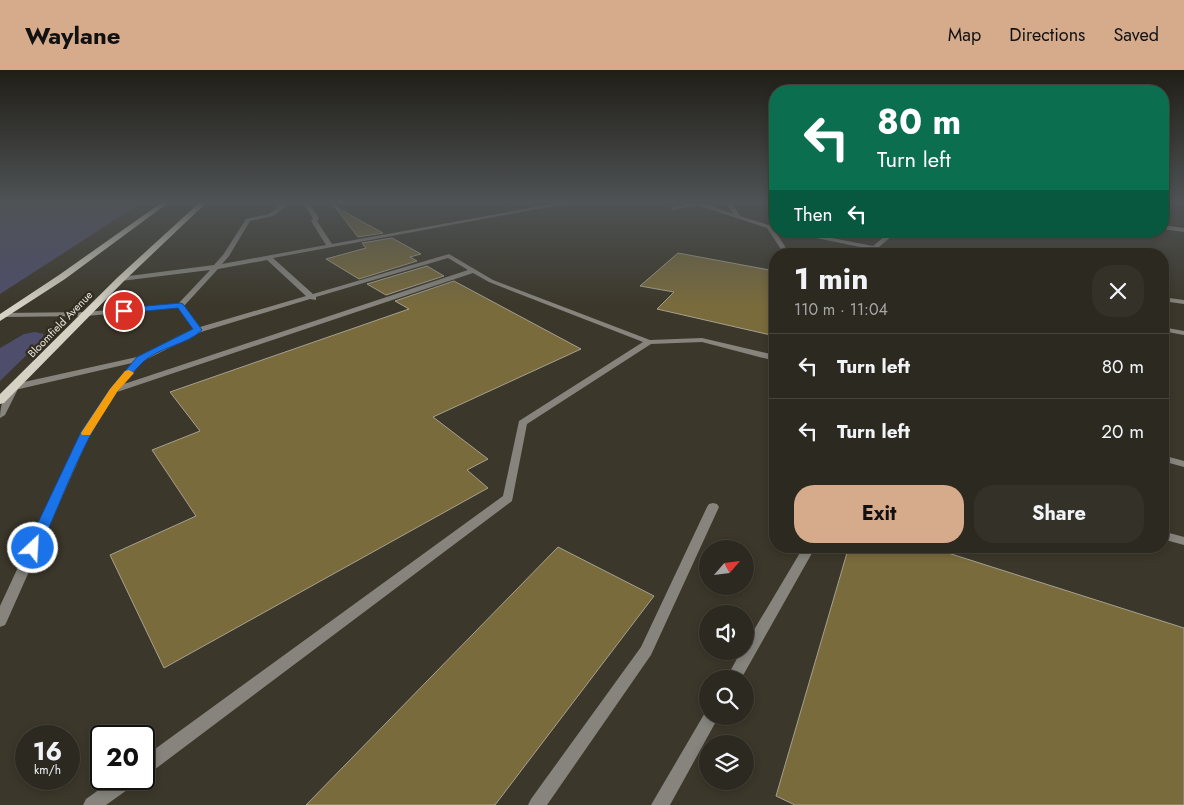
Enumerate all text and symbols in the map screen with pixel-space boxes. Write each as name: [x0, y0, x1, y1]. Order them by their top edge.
text: Waylane: [25, 18, 120, 53]
text: Map: [948, 22, 981, 48]
text: Directions: [1009, 22, 1085, 48]
text: Saved: [1113, 22, 1159, 48]
text: 80 m: [877, 97, 961, 147]
icon: left: [794, 105, 859, 170]
text: Turn left: [877, 143, 951, 175]
icon: left: [843, 200, 871, 228]
text: Then: [794, 201, 833, 228]
text: 1 min: [794, 257, 868, 300]
button: close: [1092, 265, 1144, 317]
street label: Bloomfield Avenue: [24, 287, 96, 361]
pin: [103, 290, 145, 332]
icon: arrive: [110, 297, 138, 325]
text: 110 m · 11:04: [794, 298, 888, 321]
icon: left: [794, 352, 822, 380]
text: Turn left: [837, 353, 910, 380]
text: 80 m: [1102, 353, 1144, 380]
icon: left: [794, 417, 822, 445]
text: Turn left: [837, 418, 910, 445]
text: 20 m: [1101, 418, 1144, 445]
button: Exit: [794, 485, 964, 543]
button: Share: [974, 485, 1144, 543]
position arrow: [6, 521, 58, 573]
north arrow: [699, 540, 754, 595]
map controls: [699, 540, 754, 790]
button: sound: [699, 605, 754, 660]
button: search: [699, 670, 754, 725]
speed limit sign: 20: [90, 725, 155, 790]
text: 16: [33, 733, 62, 769]
button: layers: [699, 735, 754, 790]
text: km/h: [34, 761, 61, 779]

